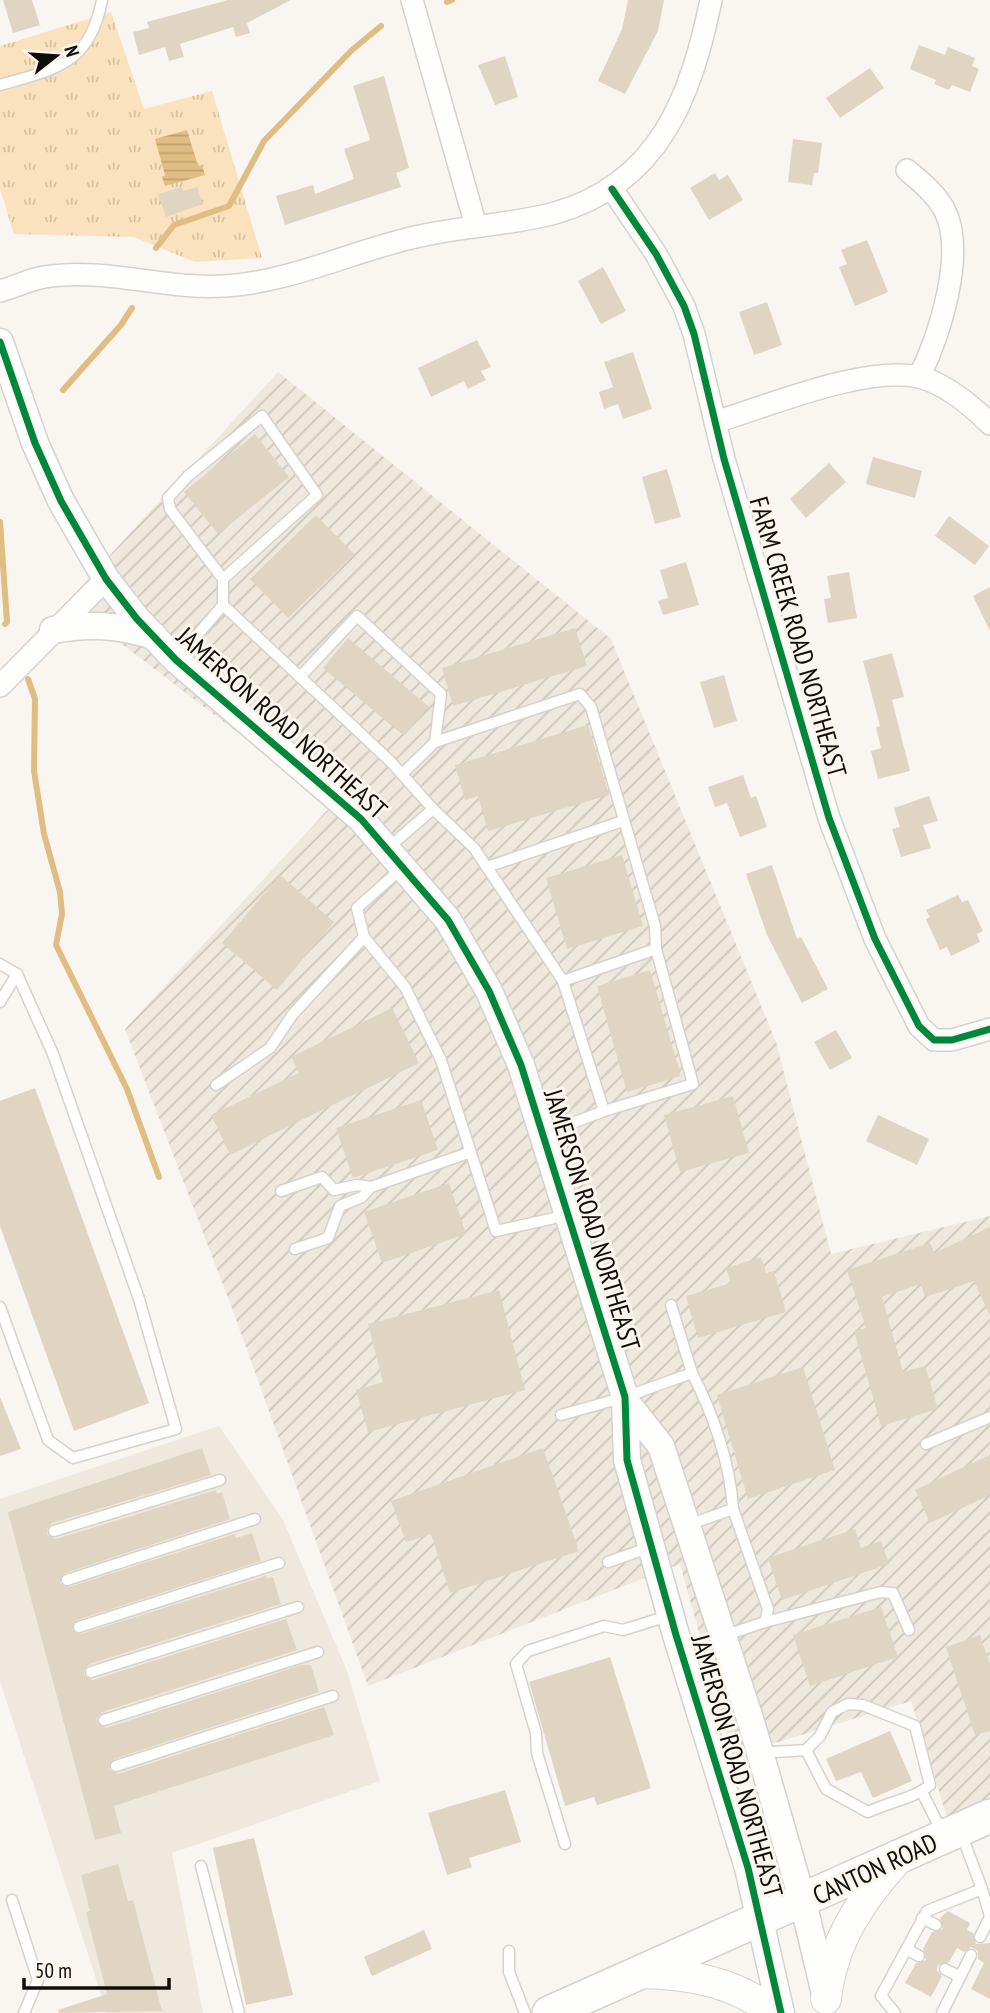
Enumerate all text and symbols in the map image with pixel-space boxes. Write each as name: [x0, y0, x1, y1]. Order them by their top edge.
north arrow: [21, 21, 91, 91]
text: N: [59, 43, 85, 59]
street label: FARM CREEK ROAD NORTHEAST: [743, 493, 854, 781]
street label: JAMERSON ROAD NORTHEAST: [170, 619, 395, 826]
street label: JAMERSON ROAD NORTHEAST: [537, 1084, 648, 1355]
street label: JAMERSON ROAD NORTHEAST: [684, 1630, 791, 1901]
street label: CANTON ROAD: [807, 1825, 942, 1912]
scale bar: [24, 1946, 170, 1990]
text: 50 m: [35, 1957, 72, 1984]

